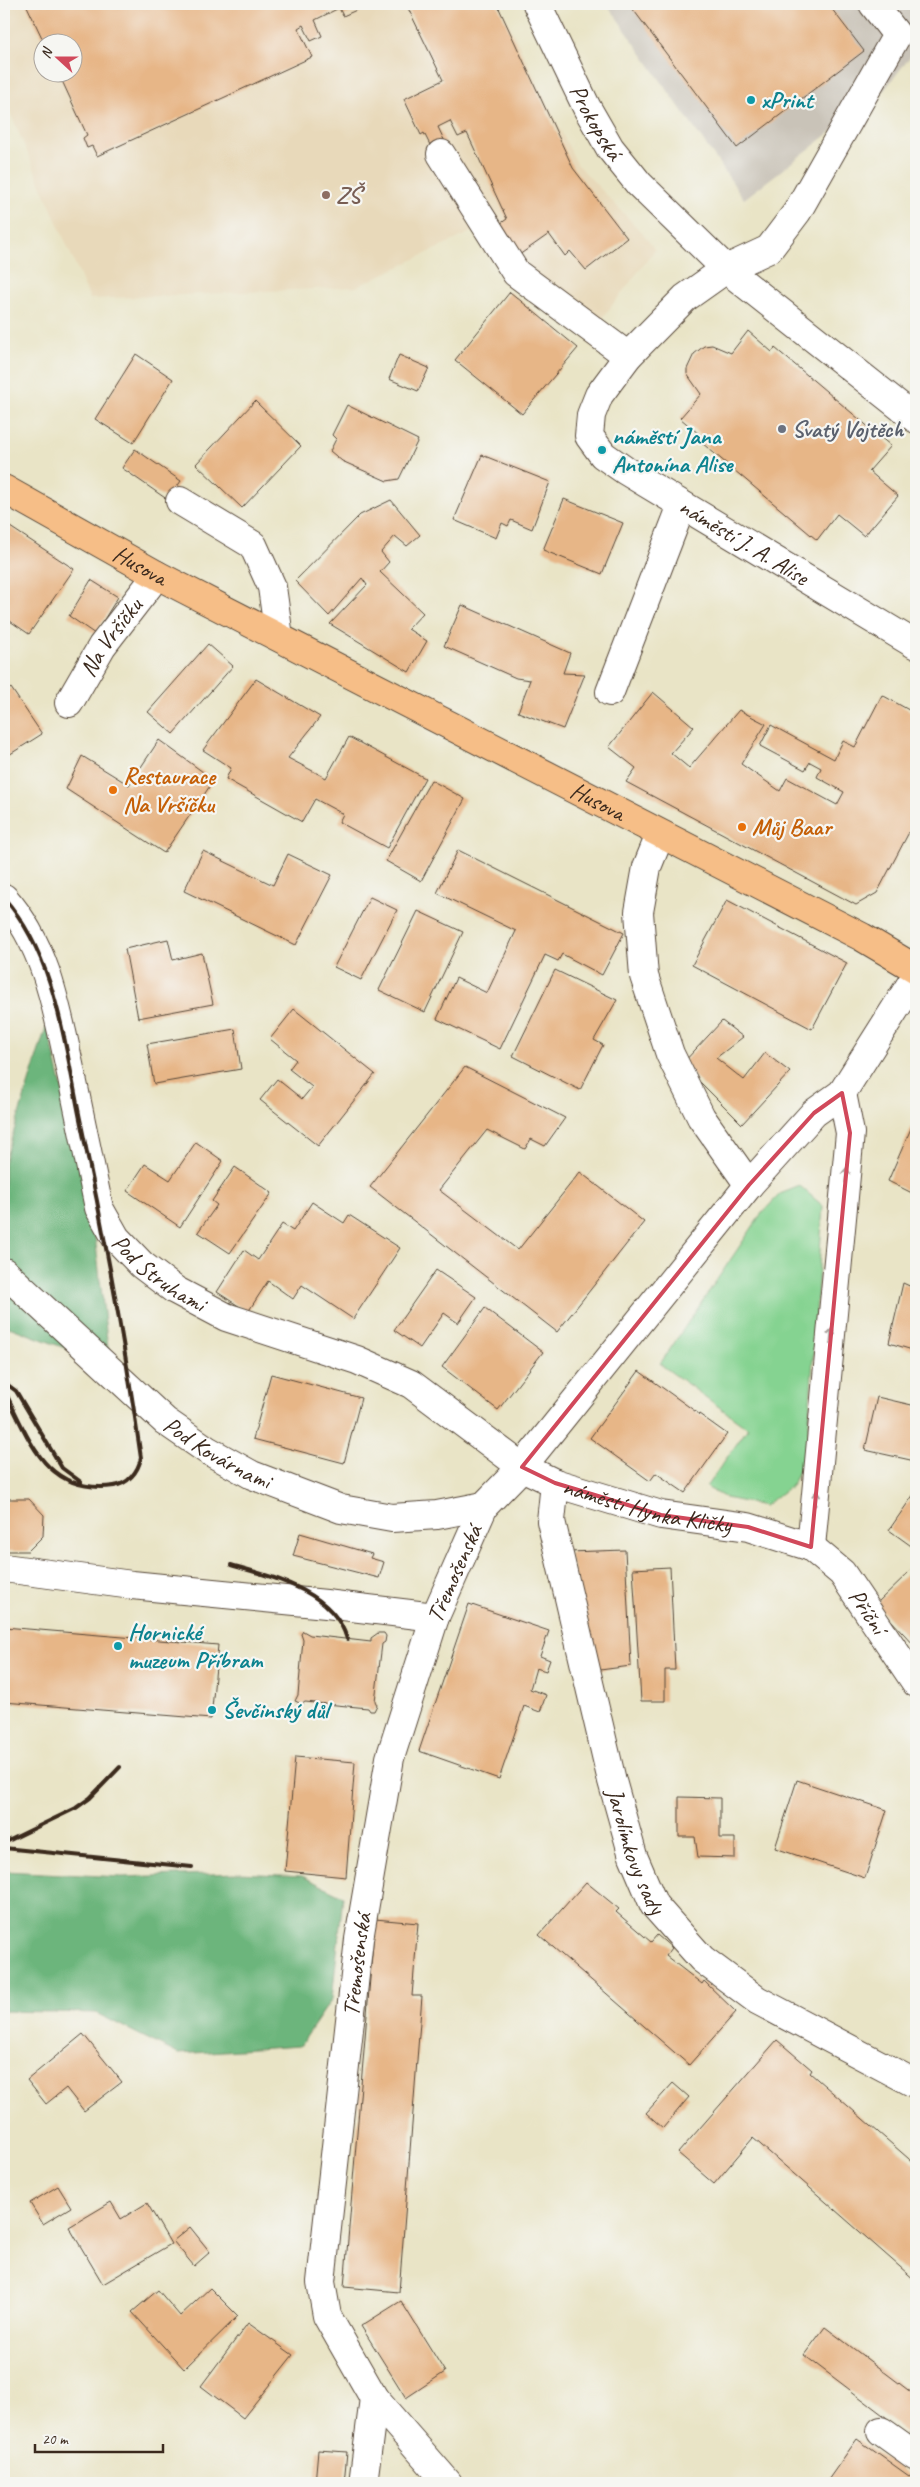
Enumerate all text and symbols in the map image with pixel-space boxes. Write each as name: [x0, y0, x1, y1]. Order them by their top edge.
north arrow: [32, 32, 82, 82]
text: N: [37, 44, 57, 61]
street label: Prokopská: [563, 79, 630, 168]
place label: xPrint: [761, 85, 816, 115]
marker: xPrint: [745, 94, 757, 106]
place label: ZŠ: [336, 180, 366, 210]
marker: ZŠ: [320, 189, 332, 201]
place label: Svatý Vojtěch: [792, 414, 904, 444]
place label: náměstí Jana Antonína Alise: [612, 421, 734, 479]
marker: Svatý Vojtěch: [776, 423, 788, 435]
marker: náměstí Jana Antonína Alise: [596, 444, 608, 456]
street label: náměstí J. A. Alise: [673, 491, 816, 593]
street label: Husova: [108, 538, 174, 593]
street label: Na Vršíčku: [73, 590, 150, 682]
place label: Restaurace Na Vršíčku: [123, 761, 217, 819]
street label: Husova: [566, 775, 632, 829]
marker: Restaurace Na Vršíčku: [107, 784, 119, 796]
place label: Můj Baar: [752, 812, 833, 842]
marker: Můj Baar: [736, 821, 748, 833]
one-way arrow: [841, 1167, 851, 1183]
street label: Pod Struhami: [105, 1228, 213, 1320]
one-way arrow: [826, 1329, 835, 1345]
street label: Pod Kovárnami: [158, 1410, 278, 1497]
street label: náměstí Hynka Kličky: [559, 1471, 735, 1540]
one-way arrow: [811, 1490, 820, 1506]
street label: Třemošenská: [420, 1518, 490, 1627]
street label: Příční: [842, 1583, 896, 1643]
place label: Hornické muzeum Příbram: [128, 1617, 264, 1675]
marker: Hornické muzeum Příbram: [112, 1640, 124, 1652]
place label: Ševčinský důl: [222, 1695, 333, 1725]
marker: Ševčinský důl: [206, 1704, 218, 1716]
street label: Jarolímkovy sady: [599, 1784, 672, 1922]
street label: Třemošenská: [336, 1908, 379, 2018]
scale bar: [35, 2422, 162, 2454]
text: 20 m: [42, 2430, 69, 2449]

